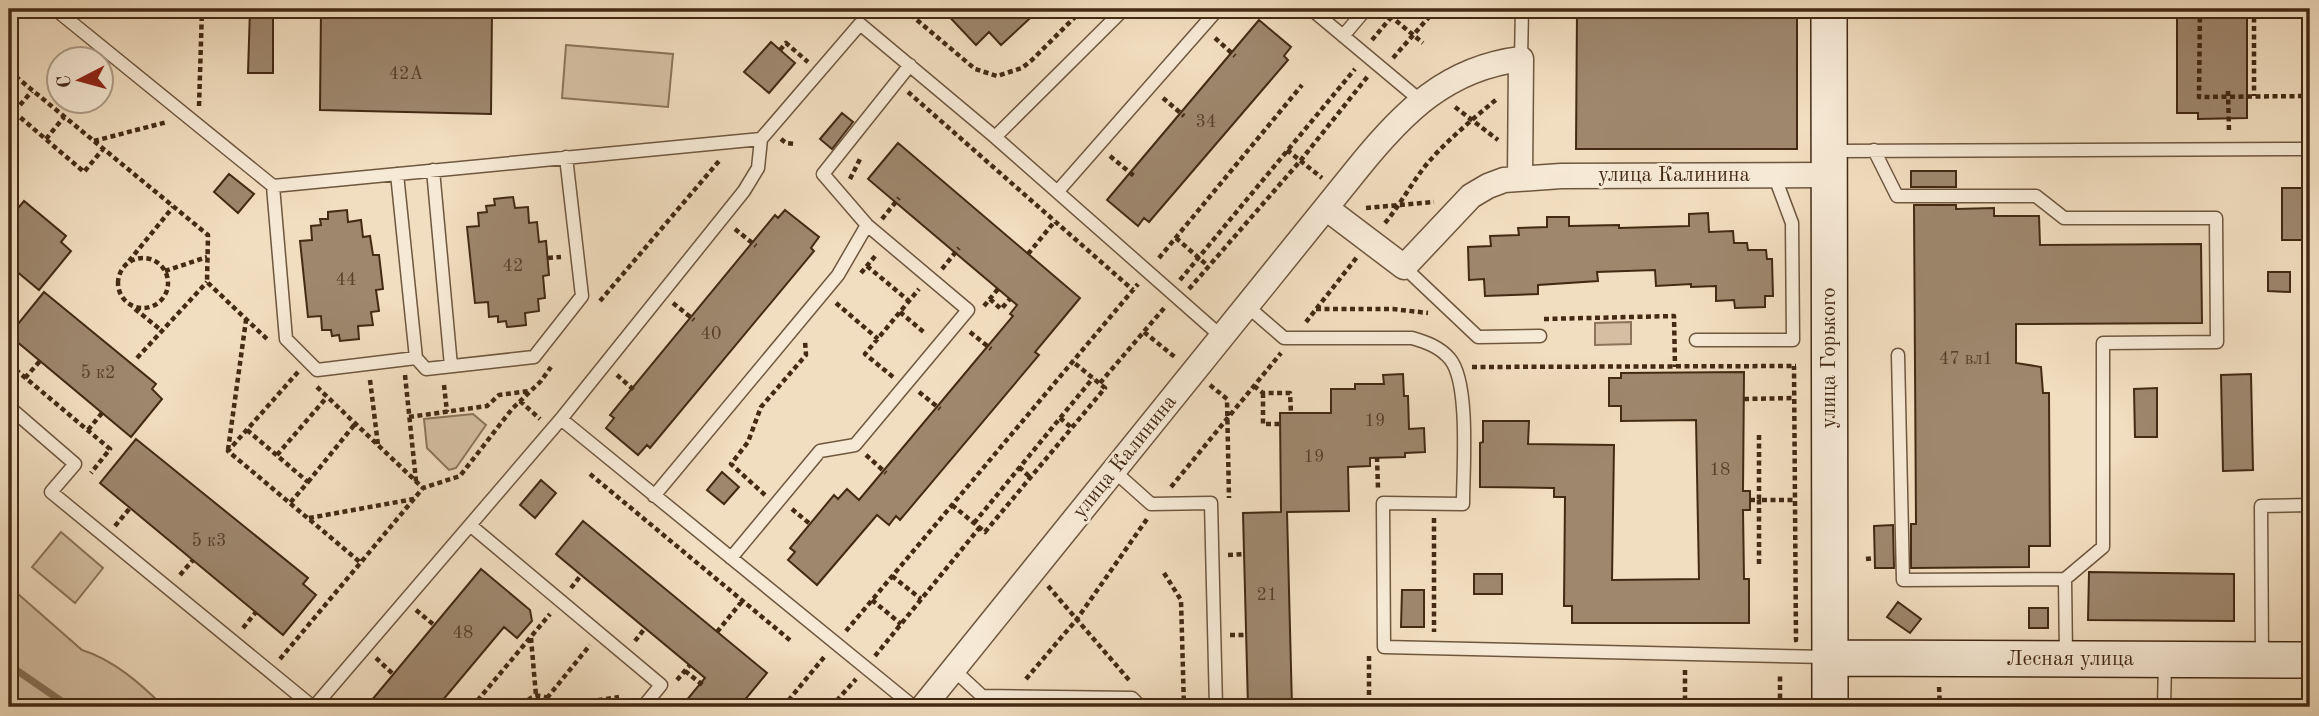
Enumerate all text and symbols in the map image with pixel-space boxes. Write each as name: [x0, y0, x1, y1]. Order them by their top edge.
north arrow: [46, 46, 116, 116]
house number: 42А: [389, 65, 424, 83]
text: С: [55, 74, 76, 89]
house number: 34: [1196, 113, 1216, 131]
street label: улица Калинина: [1598, 165, 1750, 186]
house number: 42: [503, 257, 523, 275]
house number: 44: [336, 271, 356, 289]
street label: улица Горького: [1819, 287, 1840, 429]
house number: 40: [701, 325, 721, 343]
house number: 47 вл1: [1939, 350, 1993, 368]
house number: 5 к2: [81, 364, 115, 382]
street label: улица Калинина: [1069, 391, 1181, 523]
house number: 19: [1365, 412, 1385, 430]
house number: 19: [1304, 448, 1324, 466]
house number: 18: [1710, 461, 1730, 479]
house number: 5 к3: [192, 532, 226, 550]
house number: 21: [1257, 586, 1277, 604]
house number: 48: [453, 624, 473, 642]
street label: Лесная улица: [2006, 649, 2134, 670]

